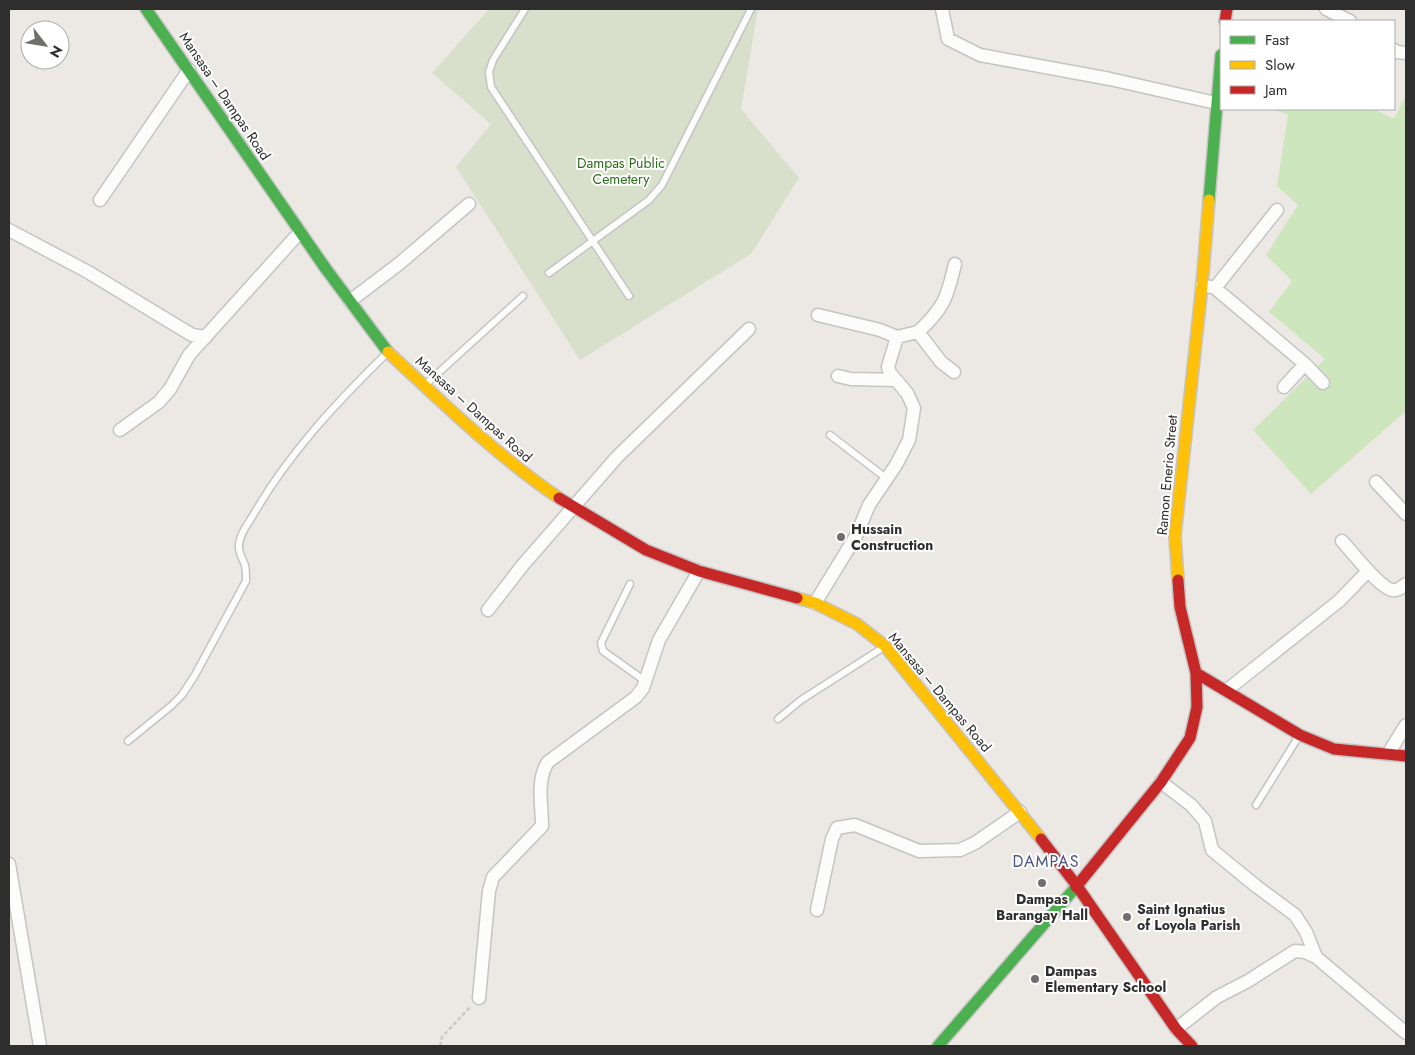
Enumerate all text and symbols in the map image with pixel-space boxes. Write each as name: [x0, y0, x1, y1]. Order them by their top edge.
north arrow: [20, 20, 70, 70]
legend: [1220, 20, 1395, 110]
street label: Mansasa – Dampas Road: [175, 28, 275, 164]
text: Fast: [1265, 29, 1289, 51]
text: N: [45, 42, 68, 62]
text: Slow: [1265, 54, 1296, 76]
text: Jam: [1263, 79, 1288, 101]
park label: Dampas Public Cemetery: [577, 153, 665, 189]
street label: Mansasa – Dampas Road: [411, 351, 537, 467]
street label: Ramon Enerio Street: [1152, 413, 1182, 536]
place label: Hussain Construction: [851, 519, 933, 555]
marker: Hussain Construction: [835, 531, 847, 543]
street label: Mansasa – Dampas Road: [884, 628, 996, 756]
district label: DAMPAS: [1013, 850, 1079, 873]
marker: Dampas Barangay Hall: [1036, 877, 1048, 889]
place label: Dampas Barangay Hall: [996, 889, 1088, 925]
place label: Saint Ignatius of Loyola Parish: [1137, 899, 1240, 935]
marker: Saint Ignatius of Loyola Parish: [1121, 911, 1133, 923]
place label: Dampas Elementary School: [1045, 961, 1166, 997]
marker: Dampas Elementary School: [1029, 973, 1041, 985]

